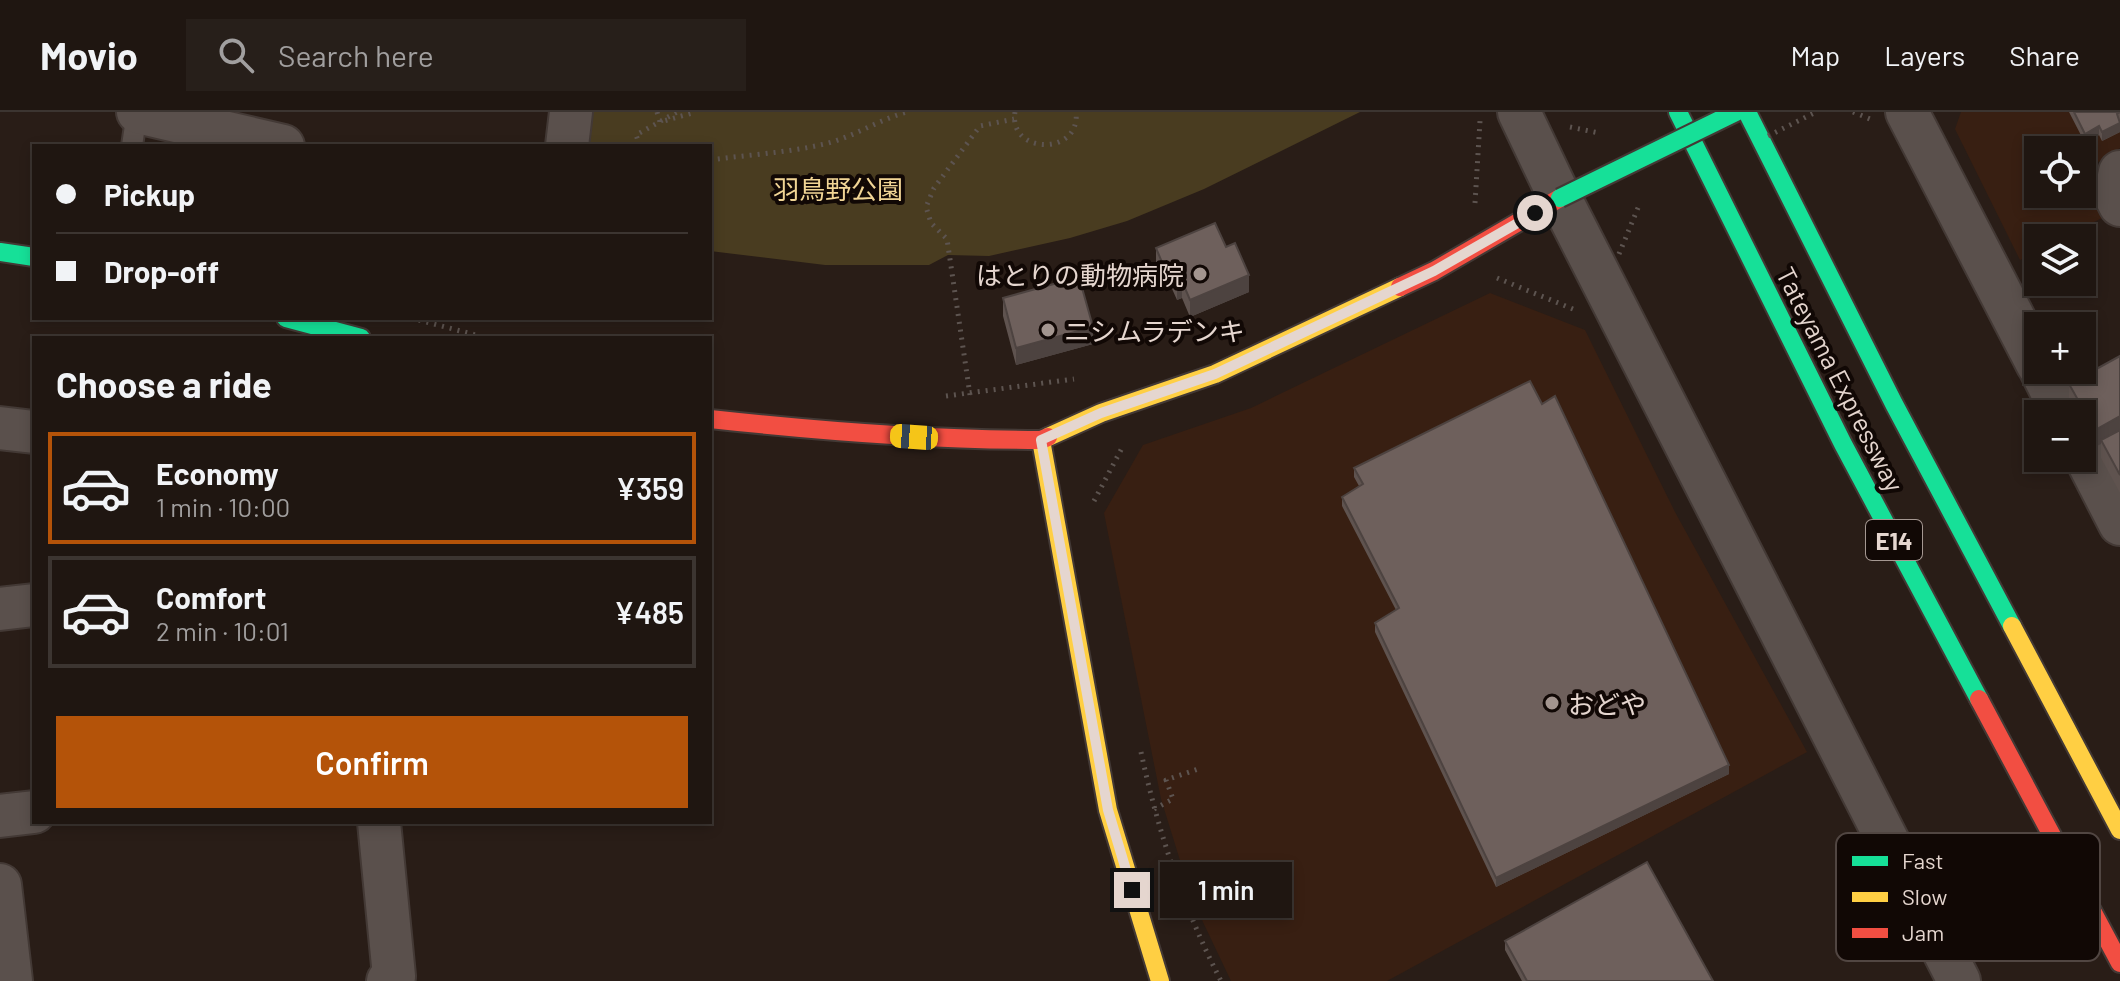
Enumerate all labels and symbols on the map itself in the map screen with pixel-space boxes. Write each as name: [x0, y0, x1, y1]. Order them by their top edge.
park label: 羽鳥野公園: [773, 173, 903, 204]
route start: [1517, 195, 1553, 231]
place label: はとりの動物病院: [976, 259, 1184, 290]
street label: Tateyama Expressway: [1771, 261, 1911, 497]
marker: はとりの動物病院: [1191, 265, 1209, 283]
place label: ニシムラデンキ: [1064, 315, 1245, 346]
marker: ニシムラデンキ: [1039, 321, 1057, 339]
car: [889, 423, 939, 451]
road number: E14: [1866, 520, 1922, 560]
place label: おどや: [1568, 688, 1646, 719]
marker: おどや: [1543, 694, 1561, 712]
legend: [1836, 833, 2100, 961]
text: Fast: [1902, 847, 1944, 873]
callout: 1 min: [1160, 862, 1292, 918]
route end: [1114, 872, 1150, 908]
text: Slow: [1902, 883, 1947, 909]
text: Jam: [1902, 919, 1944, 945]

